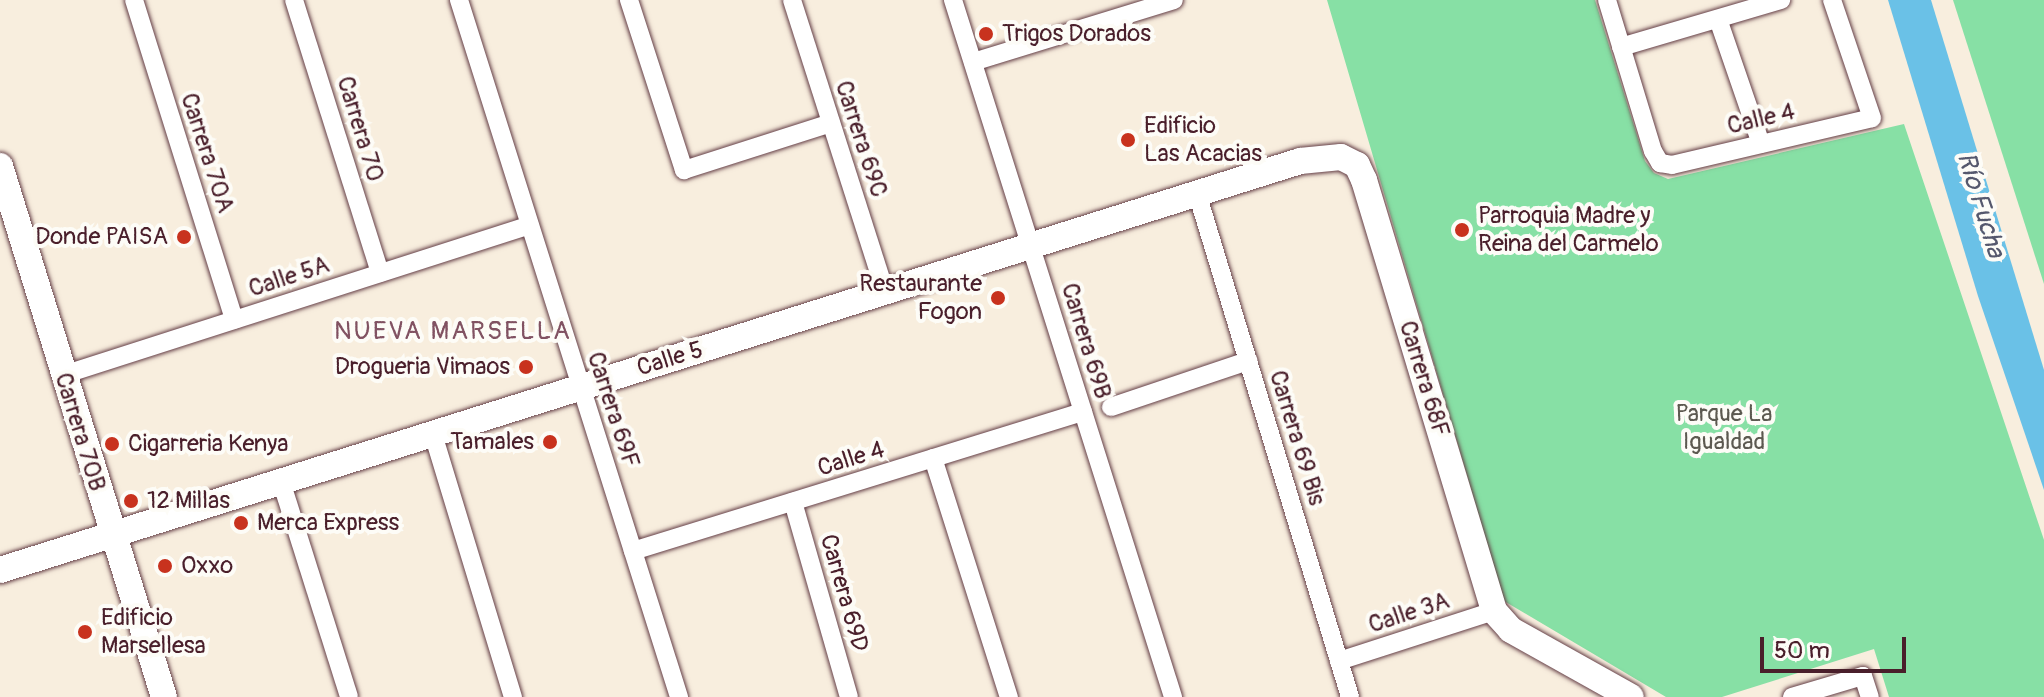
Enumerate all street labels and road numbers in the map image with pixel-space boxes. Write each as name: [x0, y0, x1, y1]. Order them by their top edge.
street label: Carrera 70: [330, 73, 390, 185]
street label: Carrera 69C: [829, 77, 893, 201]
street label: Carrera 70A: [174, 90, 240, 216]
street label: Calle 4: [1724, 97, 1798, 141]
street label: Calle 5A: [245, 250, 333, 304]
street label: Carrera 69B: [1055, 280, 1117, 402]
street label: Carrera 68F: [1393, 317, 1455, 441]
street label: Calle 5: [634, 335, 706, 383]
street label: Carrera 69F: [581, 348, 645, 472]
street label: Carrera 69 Bis: [1263, 367, 1331, 509]
street label: Carrera 70B: [48, 369, 112, 495]
street label: Calle 4: [814, 435, 888, 483]
street label: Carrera 69D: [814, 531, 874, 655]
street label: Calle 3A: [1365, 586, 1453, 640]

